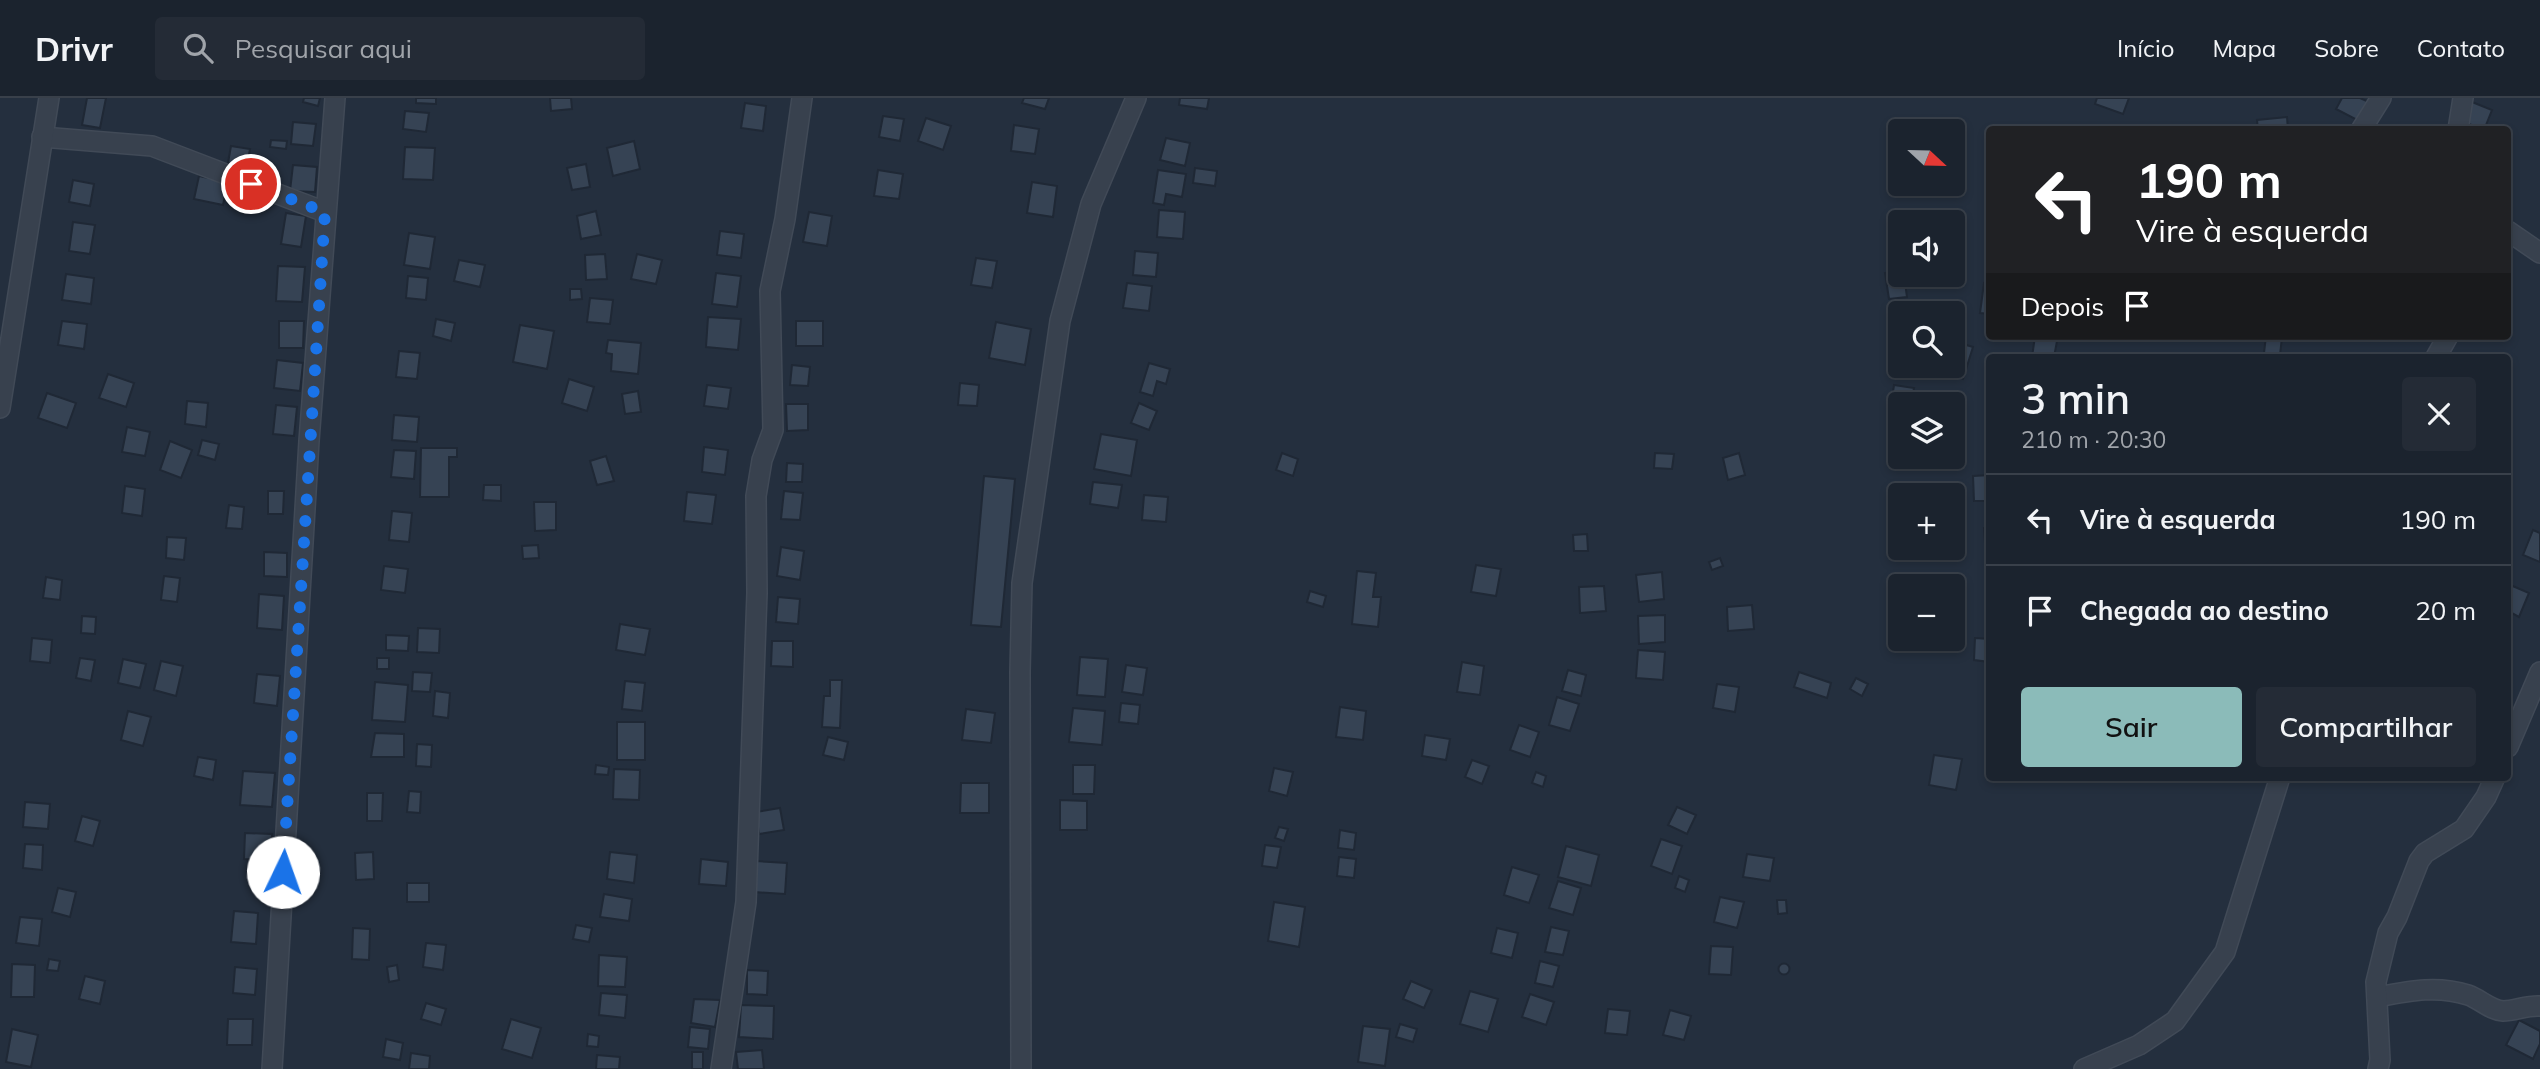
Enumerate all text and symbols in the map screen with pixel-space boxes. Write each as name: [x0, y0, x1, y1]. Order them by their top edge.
search box: [155, 17, 645, 80]
text: Drivr: [35, 28, 113, 69]
icon: search: [179, 29, 217, 67]
text: Pesquisar aqui: [235, 32, 412, 65]
text: Início: [2117, 33, 2174, 63]
text: Mapa: [2212, 33, 2276, 63]
text: Sobre: [2314, 33, 2379, 63]
text: Contato: [2417, 33, 2505, 63]
north arrow: [1888, 119, 1965, 196]
map controls: [1888, 119, 1965, 651]
text: 190 m: [2136, 149, 2282, 210]
pin: [221, 154, 281, 214]
icon: left: [2021, 154, 2112, 245]
icon: arrive: [232, 165, 270, 203]
button: sound: [1888, 210, 1965, 287]
text: Vire à esquerda: [2136, 210, 2369, 250]
icon: arrive: [2118, 287, 2156, 325]
text: Depois: [2021, 290, 2104, 323]
button: search: [1888, 301, 1965, 378]
text: 3 min: [2021, 372, 2130, 425]
button: close: [2402, 377, 2476, 451]
button: layers: [1888, 392, 1965, 469]
text: 210 m · 20:30: [2021, 425, 2166, 454]
button: +: [1888, 483, 1965, 560]
icon: left: [2021, 501, 2059, 539]
text: Vire à esquerda: [2080, 503, 2276, 536]
text: 190 m: [2400, 503, 2476, 536]
button: −: [1888, 574, 1965, 651]
icon: arrive: [2021, 592, 2059, 630]
text: Chegada ao destino: [2080, 594, 2329, 627]
text: 20 m: [2415, 594, 2476, 627]
button: Sair: [2021, 687, 2242, 767]
button: Compartilhar: [2256, 687, 2476, 767]
position arrow: [246, 835, 320, 909]

